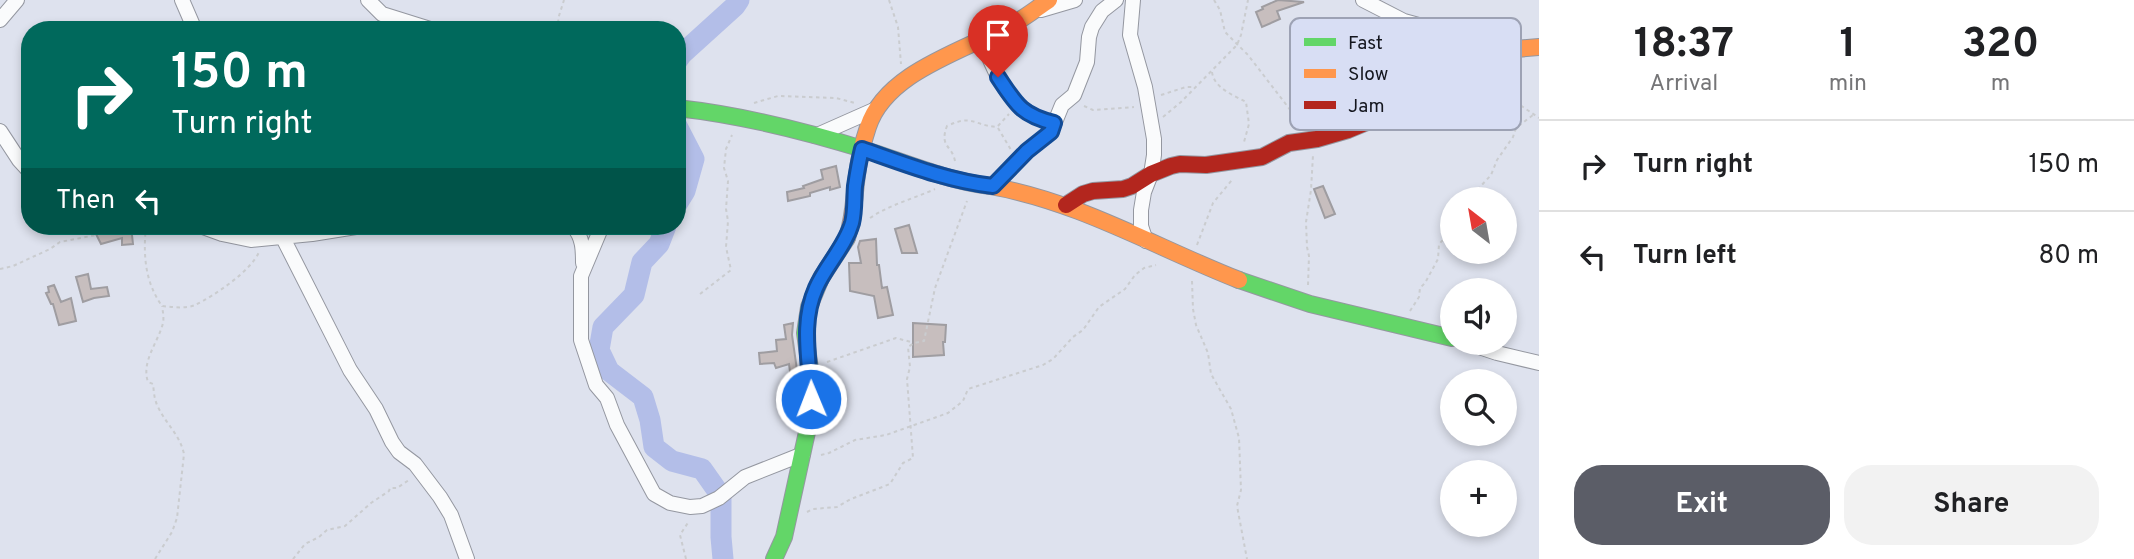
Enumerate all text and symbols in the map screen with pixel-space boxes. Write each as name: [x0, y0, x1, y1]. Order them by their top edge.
pin: [968, 5, 1028, 77]
icon: arrive: [979, 16, 1017, 54]
legend: [1290, 18, 1521, 130]
text: 18:37: [1634, 19, 1734, 72]
text: 1: [1839, 19, 1856, 72]
text: 320: [1962, 19, 2039, 72]
text: Fast: [1348, 32, 1383, 56]
text: 150 m: [171, 44, 308, 106]
icon: right: [56, 49, 147, 140]
text: Slow: [1348, 63, 1388, 87]
text: Arrival: [1650, 70, 1718, 99]
text: min: [1829, 70, 1867, 99]
text: m: [1991, 70, 2010, 99]
text: Jam: [1348, 95, 1385, 119]
text: Turn right: [171, 105, 313, 145]
icon: right: [1574, 147, 1612, 185]
text: Turn right: [1633, 149, 1753, 182]
text: 150 m: [2028, 149, 2099, 182]
icon: left: [129, 182, 167, 220]
text: Then: [56, 185, 115, 218]
north arrow: [1440, 187, 1517, 264]
map controls: [1440, 187, 1517, 537]
icon: left: [1574, 238, 1612, 276]
text: Turn left: [1633, 240, 1737, 273]
text: 80 m: [2039, 240, 2099, 273]
button: sound: [1440, 278, 1517, 355]
position arrow: [774, 362, 848, 436]
button: search: [1440, 369, 1517, 446]
button: +: [1440, 460, 1517, 537]
button: Exit: [1574, 465, 1830, 545]
button: Share: [1844, 465, 2099, 545]

